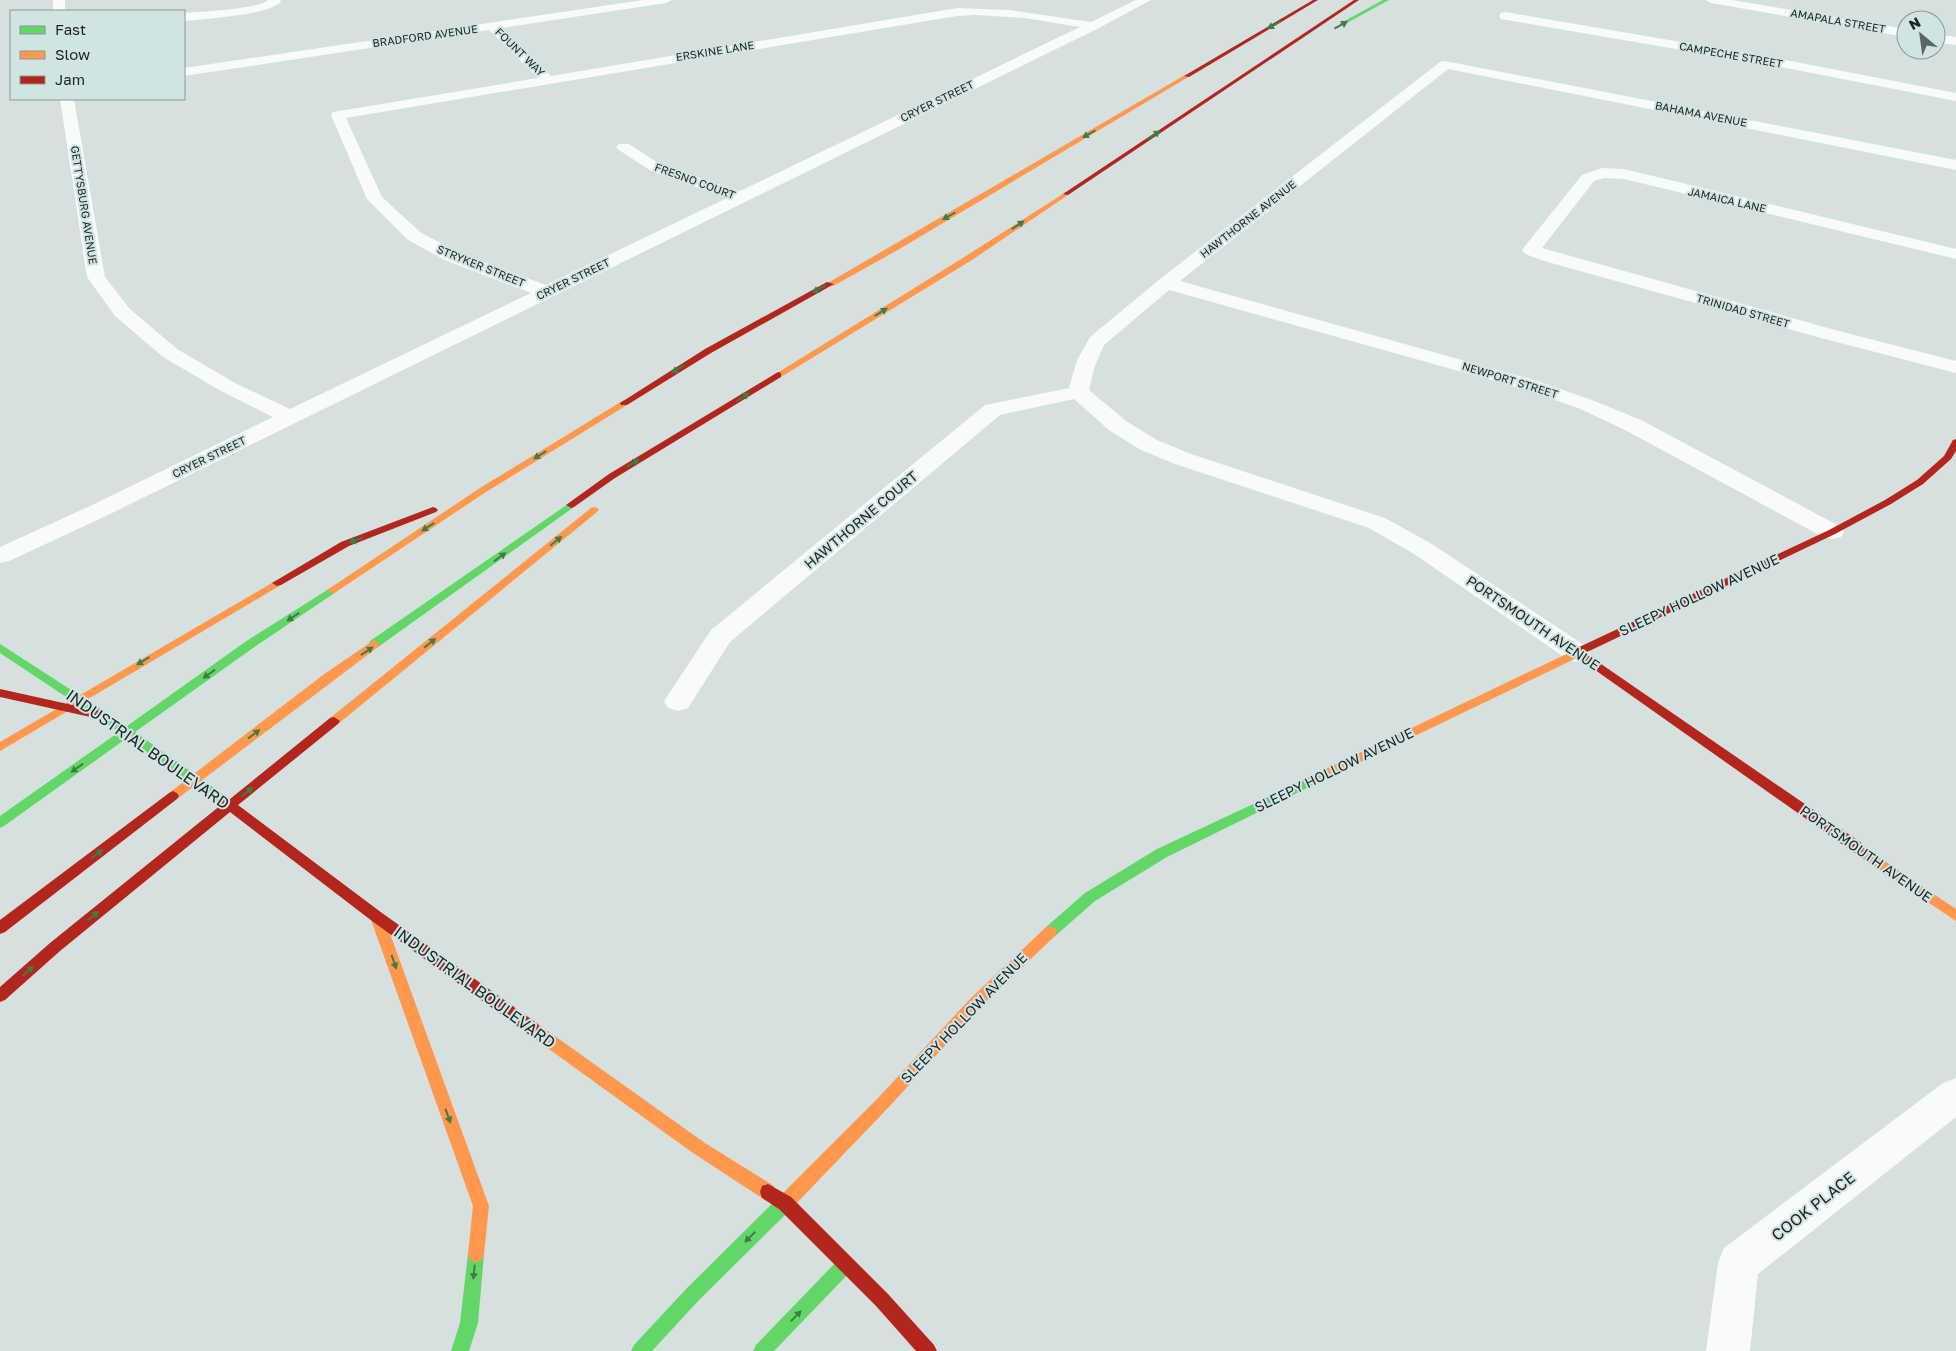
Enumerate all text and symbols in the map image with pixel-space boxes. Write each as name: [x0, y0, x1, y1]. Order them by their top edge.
street label: AMAPALA STREET: [1790, 6, 1887, 35]
legend: [10, 10, 185, 100]
north arrow: [1896, 10, 1946, 60]
text: N: [1906, 13, 1923, 33]
text: Fast: [55, 20, 86, 38]
one-way arrow: [1267, 20, 1280, 29]
one-way arrow: [1334, 20, 1348, 29]
street label: BRADFORD AVENUE: [372, 22, 479, 49]
street label: FOUNT WAY: [493, 25, 548, 78]
street label: ERSKINE LANE: [675, 38, 755, 63]
street label: CAMPECHE STREET: [1678, 39, 1784, 70]
text: Slow: [55, 45, 90, 63]
text: Jam: [55, 70, 85, 88]
street label: CRYER STREET: [898, 77, 976, 124]
street label: BAHAMA AVENUE: [1654, 98, 1748, 129]
one-way arrow: [1082, 129, 1095, 138]
one-way arrow: [1147, 130, 1160, 140]
street label: GETTYSBURG AVENUE: [69, 145, 100, 265]
street label: FRESNO COURT: [653, 160, 737, 201]
street label: HAWTHORNE AVENUE: [1197, 177, 1298, 260]
street label: JAMAICA LANE: [1687, 184, 1768, 215]
one-way arrow: [942, 212, 955, 221]
one-way arrow: [1012, 220, 1025, 230]
street label: STRYKER STREET: [435, 242, 527, 289]
street label: CRYER STREET: [534, 255, 612, 302]
one-way arrow: [813, 285, 826, 294]
street label: TRINIDAD STREET: [1695, 291, 1791, 330]
one-way arrow: [875, 307, 888, 316]
street label: NEWPORT STREET: [1461, 359, 1560, 400]
one-way arrow: [671, 365, 685, 374]
one-way arrow: [736, 392, 749, 401]
street label: CRYER STREET: [170, 433, 248, 480]
one-way arrow: [533, 450, 546, 460]
one-way arrow: [626, 459, 639, 468]
street label: HAWTHORNE COURT: [800, 467, 921, 572]
one-way arrow: [421, 522, 435, 531]
one-way arrow: [549, 535, 562, 546]
one-way arrow: [348, 536, 363, 544]
street label: SLEEPY HOLLOW AVENUE: [1616, 550, 1781, 639]
one-way arrow: [493, 551, 506, 562]
street label: PORTSMOUTH AVENUE: [1463, 572, 1603, 674]
one-way arrow: [286, 612, 299, 621]
one-way arrow: [423, 638, 436, 649]
one-way arrow: [361, 646, 374, 656]
one-way arrow: [137, 657, 150, 666]
one-way arrow: [202, 669, 216, 679]
street label: INDUSTRIAL BOULEVARD: [62, 685, 234, 813]
street label: SLEEPY HOLLOW AVENUE: [1252, 724, 1416, 815]
one-way arrow: [247, 729, 260, 740]
one-way arrow: [70, 763, 84, 773]
one-way arrow: [240, 786, 253, 797]
street label: PORTSMOUTH AVENUE: [1797, 802, 1936, 906]
one-way arrow: [90, 849, 103, 860]
one-way arrow: [86, 910, 99, 921]
street label: INDUSTRIAL BOULEVARD: [390, 922, 560, 1052]
street label: SLEEPY HOLLOW AVENUE: [897, 949, 1030, 1086]
one-way arrow: [391, 955, 398, 970]
one-way arrow: [21, 965, 33, 977]
one-way arrow: [445, 1108, 452, 1123]
street label: COOK PLACE: [1767, 1167, 1859, 1245]
one-way arrow: [745, 1231, 757, 1243]
one-way arrow: [470, 1264, 478, 1280]
one-way arrow: [790, 1310, 802, 1322]

